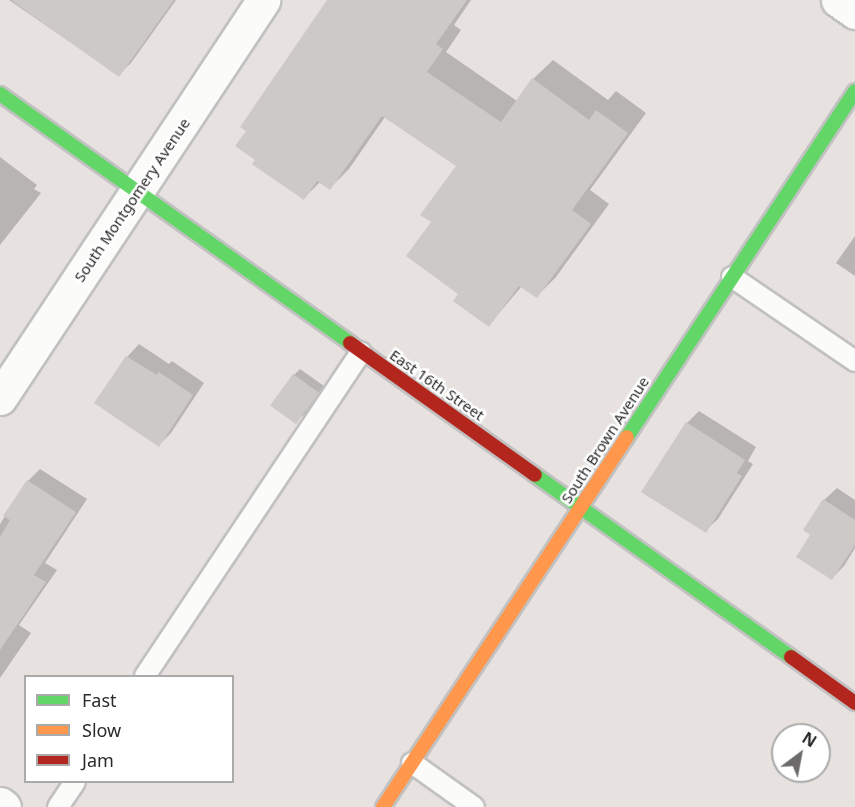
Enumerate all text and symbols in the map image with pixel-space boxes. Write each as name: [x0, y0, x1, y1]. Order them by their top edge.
street label: South Montgomery Avenue: [70, 115, 194, 285]
street label: East 16th Street: [386, 346, 488, 424]
street label: South Brown Avenue: [557, 373, 653, 507]
legend: [24, 675, 234, 783]
text: Fast: [82, 688, 117, 712]
text: Slow: [82, 718, 121, 742]
north arrow: [771, 723, 831, 783]
text: N: [798, 727, 821, 752]
text: Jam: [82, 748, 114, 772]

